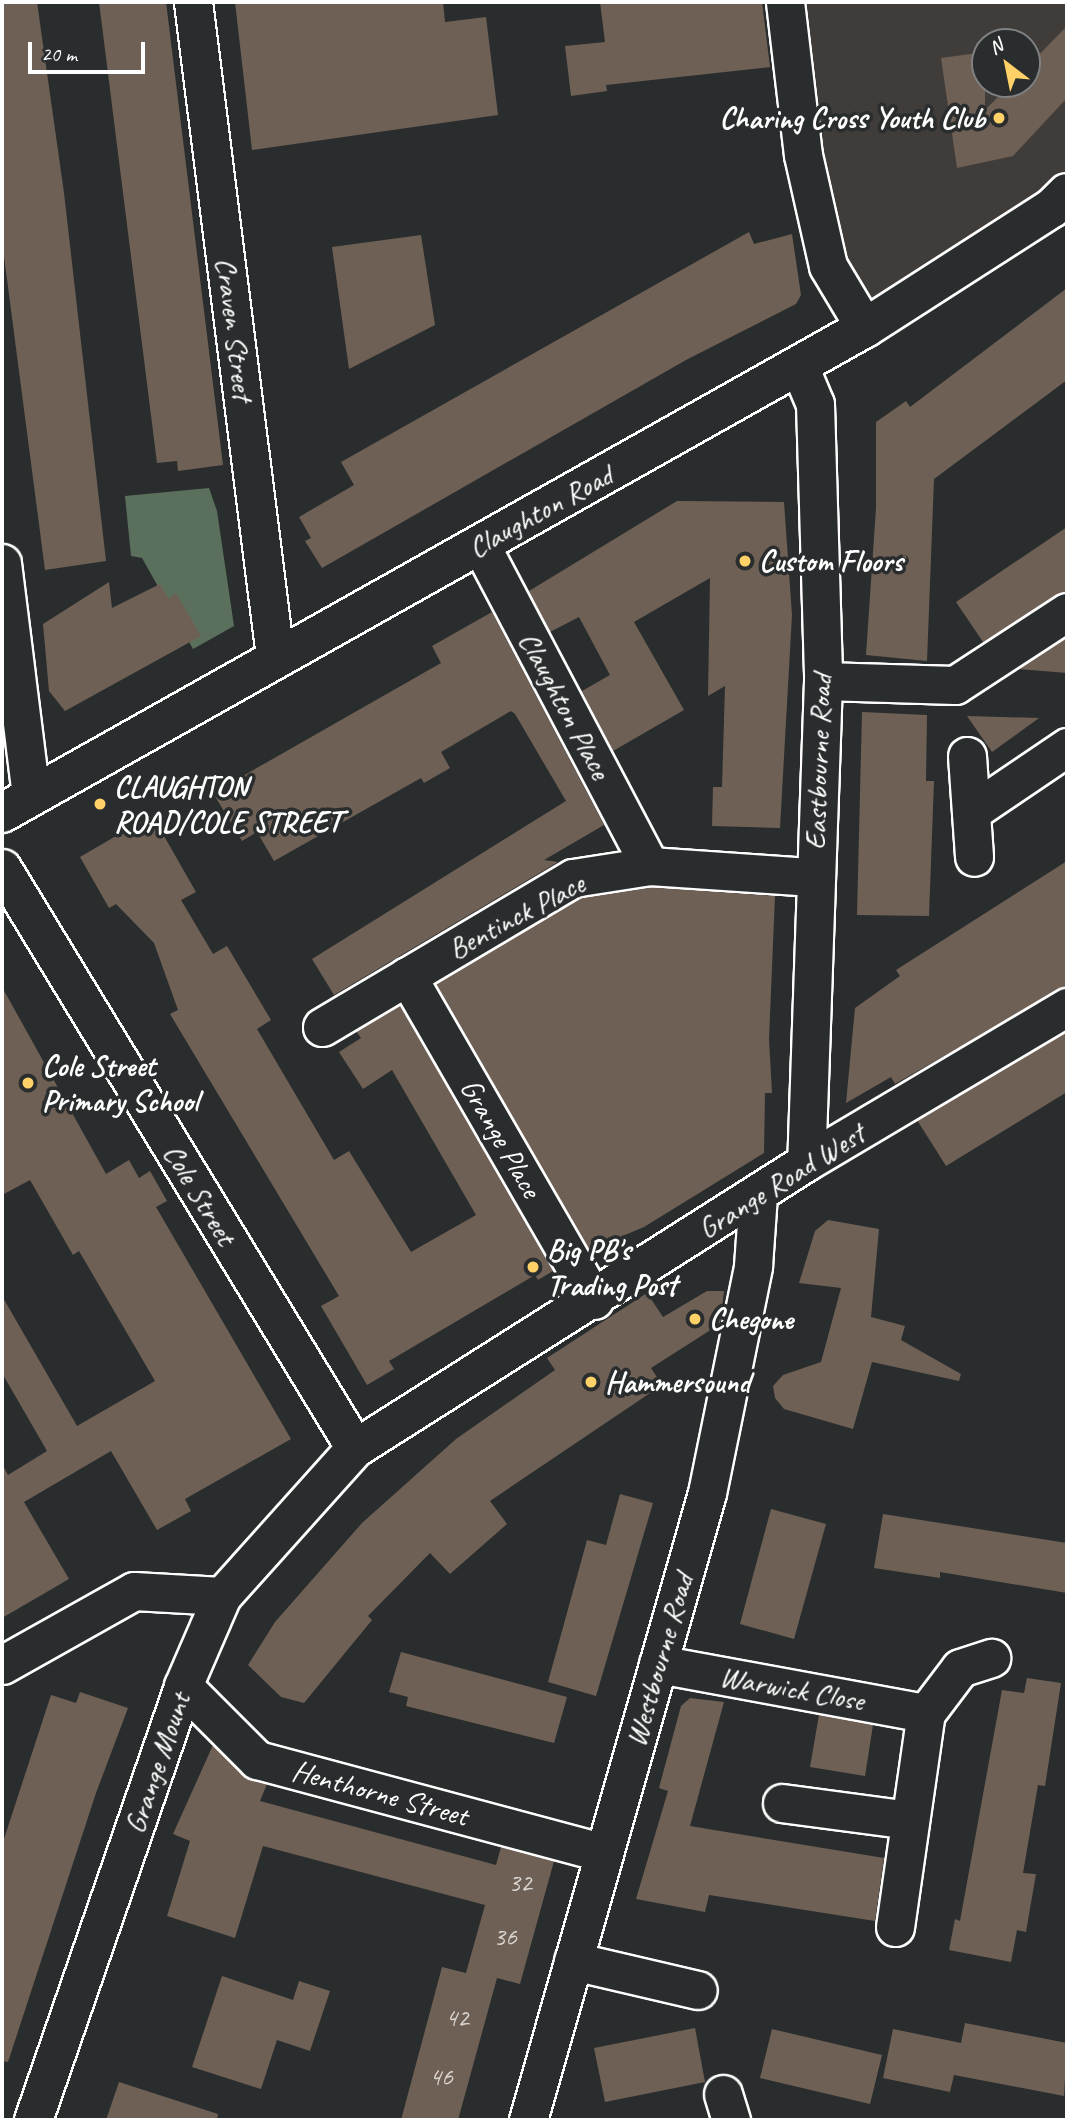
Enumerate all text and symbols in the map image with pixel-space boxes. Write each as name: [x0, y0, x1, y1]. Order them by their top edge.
scale bar: [32, 28, 149, 72]
north arrow: [971, 28, 1041, 98]
text: N: [985, 34, 1007, 60]
text: 20 m: [41, 41, 77, 67]
place label: Charing Cross Youth Club: [720, 100, 985, 136]
marker: Charing Cross Youth Club: [991, 110, 1007, 126]
street label: Craven Street: [208, 255, 262, 403]
street label: Claughton Road: [462, 457, 618, 565]
place label: Custom Floors: [759, 543, 903, 579]
marker: Custom Floors: [737, 553, 753, 569]
street label: Claughton Place: [511, 625, 619, 785]
street label: Eastbourne Road: [797, 674, 839, 850]
place label: CLAUGHTON ROAD/COLE STREET: [114, 769, 342, 840]
marker: CLAUGHTON ROAD/COLE STREET: [92, 796, 108, 812]
street label: Bentinck Place: [442, 865, 590, 967]
place label: Cole Street Primary School: [42, 1048, 198, 1118]
street label: Grange Place: [452, 1072, 550, 1204]
marker: Cole Street Primary School: [20, 1075, 36, 1091]
street label: Grange Road West: [691, 1116, 871, 1246]
street label: Cole Street: [156, 1137, 244, 1251]
place label: Big PB's Trading Post: [547, 1232, 677, 1302]
marker: Big PB's Trading Post: [525, 1259, 541, 1275]
place label: Chegone: [709, 1301, 793, 1337]
marker: Chegone: [687, 1311, 703, 1327]
place label: Hammersound: [605, 1364, 750, 1400]
marker: Hammersound: [583, 1374, 599, 1390]
street label: Westbourne Road: [617, 1569, 701, 1751]
street label: Warwick Close: [717, 1658, 867, 1718]
street label: Grange Mount: [116, 1688, 198, 1838]
street label: Henthorne Street: [288, 1752, 472, 1834]
house number: 32: [508, 1867, 532, 1899]
house number: 36: [493, 1921, 517, 1953]
house number: 42: [445, 2002, 469, 2034]
house number: 46: [429, 2061, 453, 2093]

